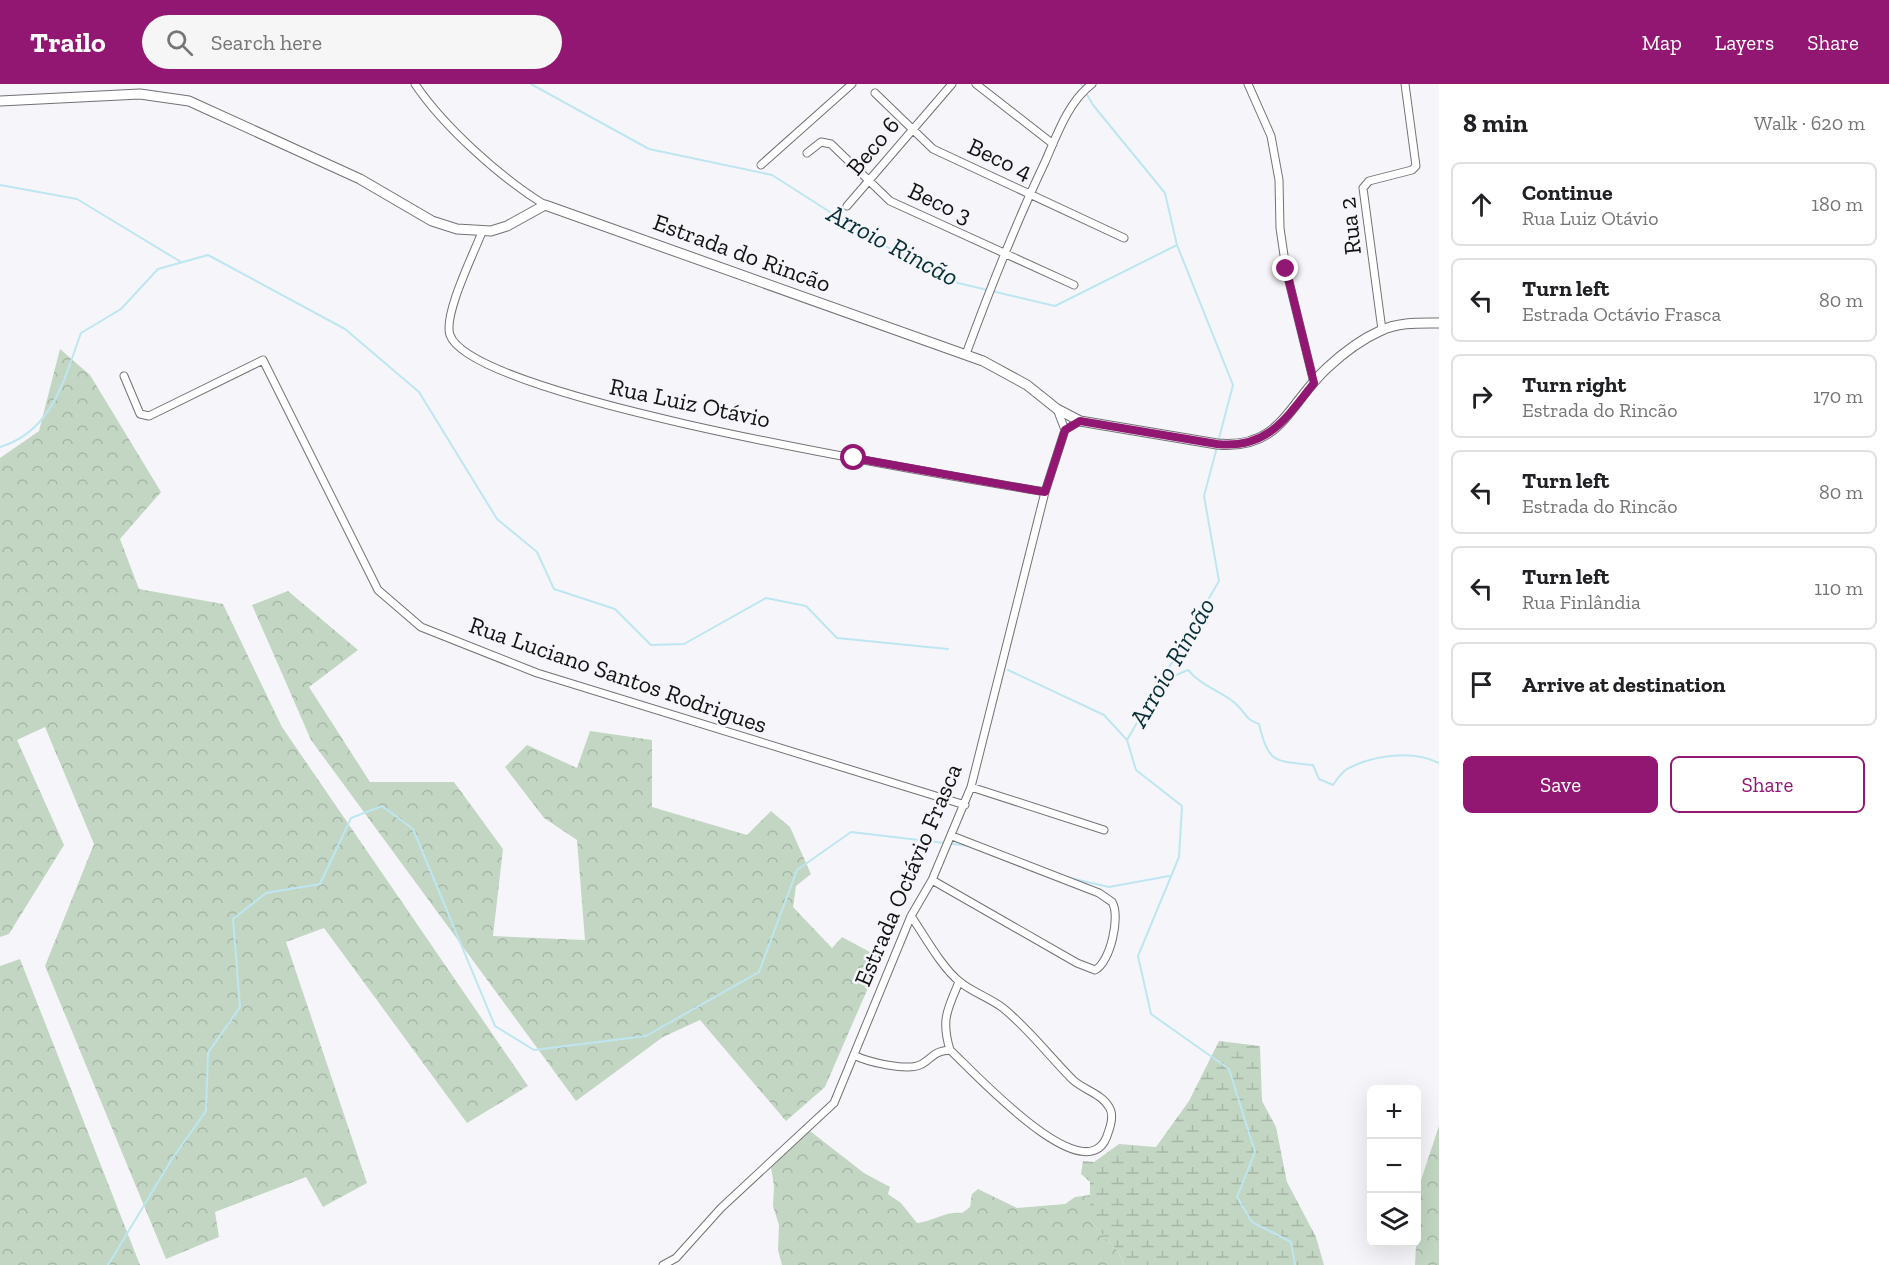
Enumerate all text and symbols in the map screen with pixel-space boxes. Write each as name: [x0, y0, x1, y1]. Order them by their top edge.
search box: [142, 15, 562, 69]
text: Trailo: [30, 26, 106, 59]
icon: search: [163, 26, 196, 59]
text: Search here: [211, 29, 322, 56]
text: Map: [1642, 30, 1682, 55]
text: Layers: [1715, 30, 1774, 55]
text: Share: [1807, 30, 1859, 55]
text: 8 min: [1463, 107, 1528, 139]
street label: Beco 6: [840, 111, 905, 181]
text: Walk · 620 m: [1754, 111, 1865, 135]
street label: Beco 4: [963, 131, 1037, 186]
street label: Beco 3: [904, 175, 976, 230]
text: Continue: [1522, 179, 1613, 206]
icon: ahead: [1465, 188, 1498, 221]
text: 180 m: [1811, 192, 1863, 216]
street label: Rua 2: [1332, 196, 1367, 256]
water label: Arroio Rincão: [821, 197, 964, 293]
text: Rua Luiz Otávio: [1522, 206, 1658, 230]
street label: Estrada do Rincão: [650, 207, 835, 298]
route end: [1272, 255, 1298, 281]
text: Turn left: [1522, 275, 1609, 302]
icon: left: [1465, 284, 1498, 317]
text: 80 m: [1819, 288, 1863, 312]
text: Estrada Octávio Frasca: [1522, 302, 1721, 326]
street label: Rua Luiz Otávio: [607, 371, 773, 434]
text: Turn right: [1522, 371, 1626, 398]
icon: right: [1465, 380, 1498, 413]
text: 170 m: [1813, 384, 1863, 408]
text: Estrada do Rincão: [1522, 398, 1678, 422]
route start: [840, 444, 866, 470]
text: Turn left: [1522, 467, 1609, 494]
icon: left: [1465, 476, 1498, 509]
text: 80 m: [1819, 480, 1863, 504]
text: Estrada do Rincão: [1522, 494, 1678, 518]
text: Turn left: [1522, 563, 1609, 590]
icon: left: [1465, 572, 1498, 605]
text: 110 m: [1814, 576, 1863, 600]
text: Rua Finlândia: [1522, 590, 1641, 614]
water label: Arroio Rincão: [1122, 592, 1222, 733]
street label: Rua Luciano Santos Rodrigues: [465, 610, 771, 739]
icon: arrive: [1465, 668, 1498, 701]
text: Arrive at destination: [1522, 671, 1725, 698]
button: Save: [1463, 756, 1658, 813]
button: Share: [1670, 756, 1865, 813]
street label: Estrada Octávio Frasca: [848, 759, 968, 990]
map controls: [1367, 1085, 1421, 1247]
button: +: [1367, 1085, 1421, 1139]
button: −: [1367, 1139, 1421, 1193]
button: layers: [1367, 1193, 1421, 1247]

